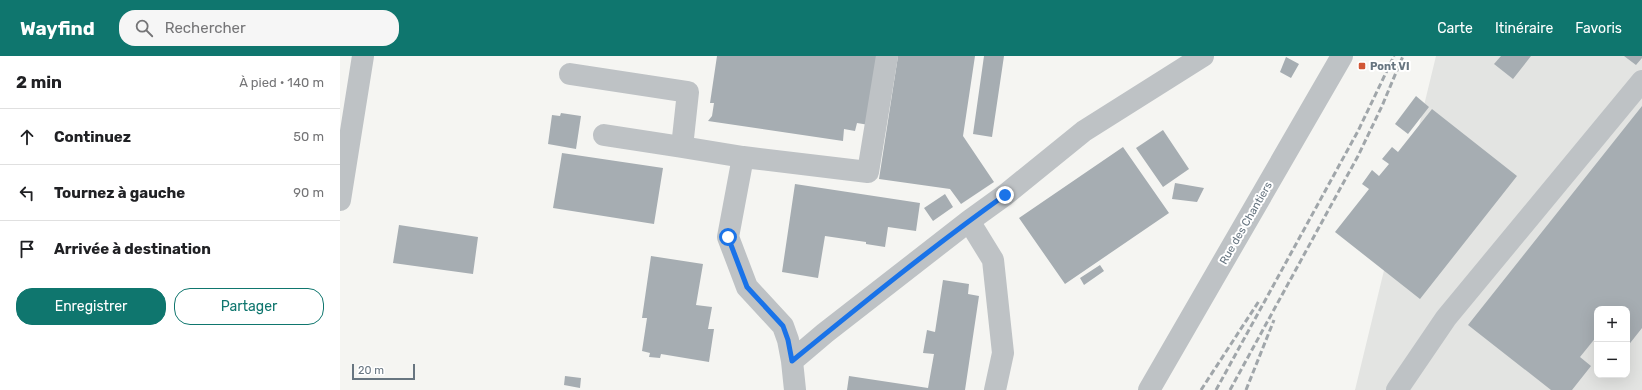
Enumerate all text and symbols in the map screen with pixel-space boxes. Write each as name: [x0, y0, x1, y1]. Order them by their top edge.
search box: [119, 10, 399, 46]
text: Wayfind: [20, 17, 95, 40]
icon: search: [133, 17, 155, 39]
text: Rechercher: [165, 19, 246, 37]
text: Carte: [1437, 20, 1473, 37]
text: Itinéraire: [1495, 20, 1553, 37]
text: Favoris: [1575, 20, 1622, 37]
place label: Pont VI: [1370, 60, 1410, 73]
marker: Pont VI: [1357, 61, 1367, 71]
text: 2 min: [16, 72, 62, 92]
text: À pied · 140 m: [239, 75, 324, 90]
icon: ahead: [16, 126, 38, 148]
text: Continuez: [54, 128, 131, 146]
text: 50 m: [293, 129, 324, 144]
street label: Rue des Chantiers: [1217, 179, 1275, 267]
icon: left: [16, 182, 38, 204]
text: Tournez à gauche: [54, 184, 185, 202]
text: 90 m: [293, 185, 324, 200]
route end: [996, 186, 1014, 204]
route start: [719, 228, 737, 246]
icon: arrive: [16, 238, 38, 260]
text: Arrivée à destination: [54, 240, 211, 258]
button: Enregistrer: [16, 288, 166, 325]
button: Partager: [174, 288, 324, 325]
map controls: [1594, 306, 1630, 378]
button: +: [1594, 306, 1630, 342]
button: −: [1594, 342, 1630, 378]
scale bar: [352, 362, 415, 381]
text: 20 m: [358, 364, 384, 377]

